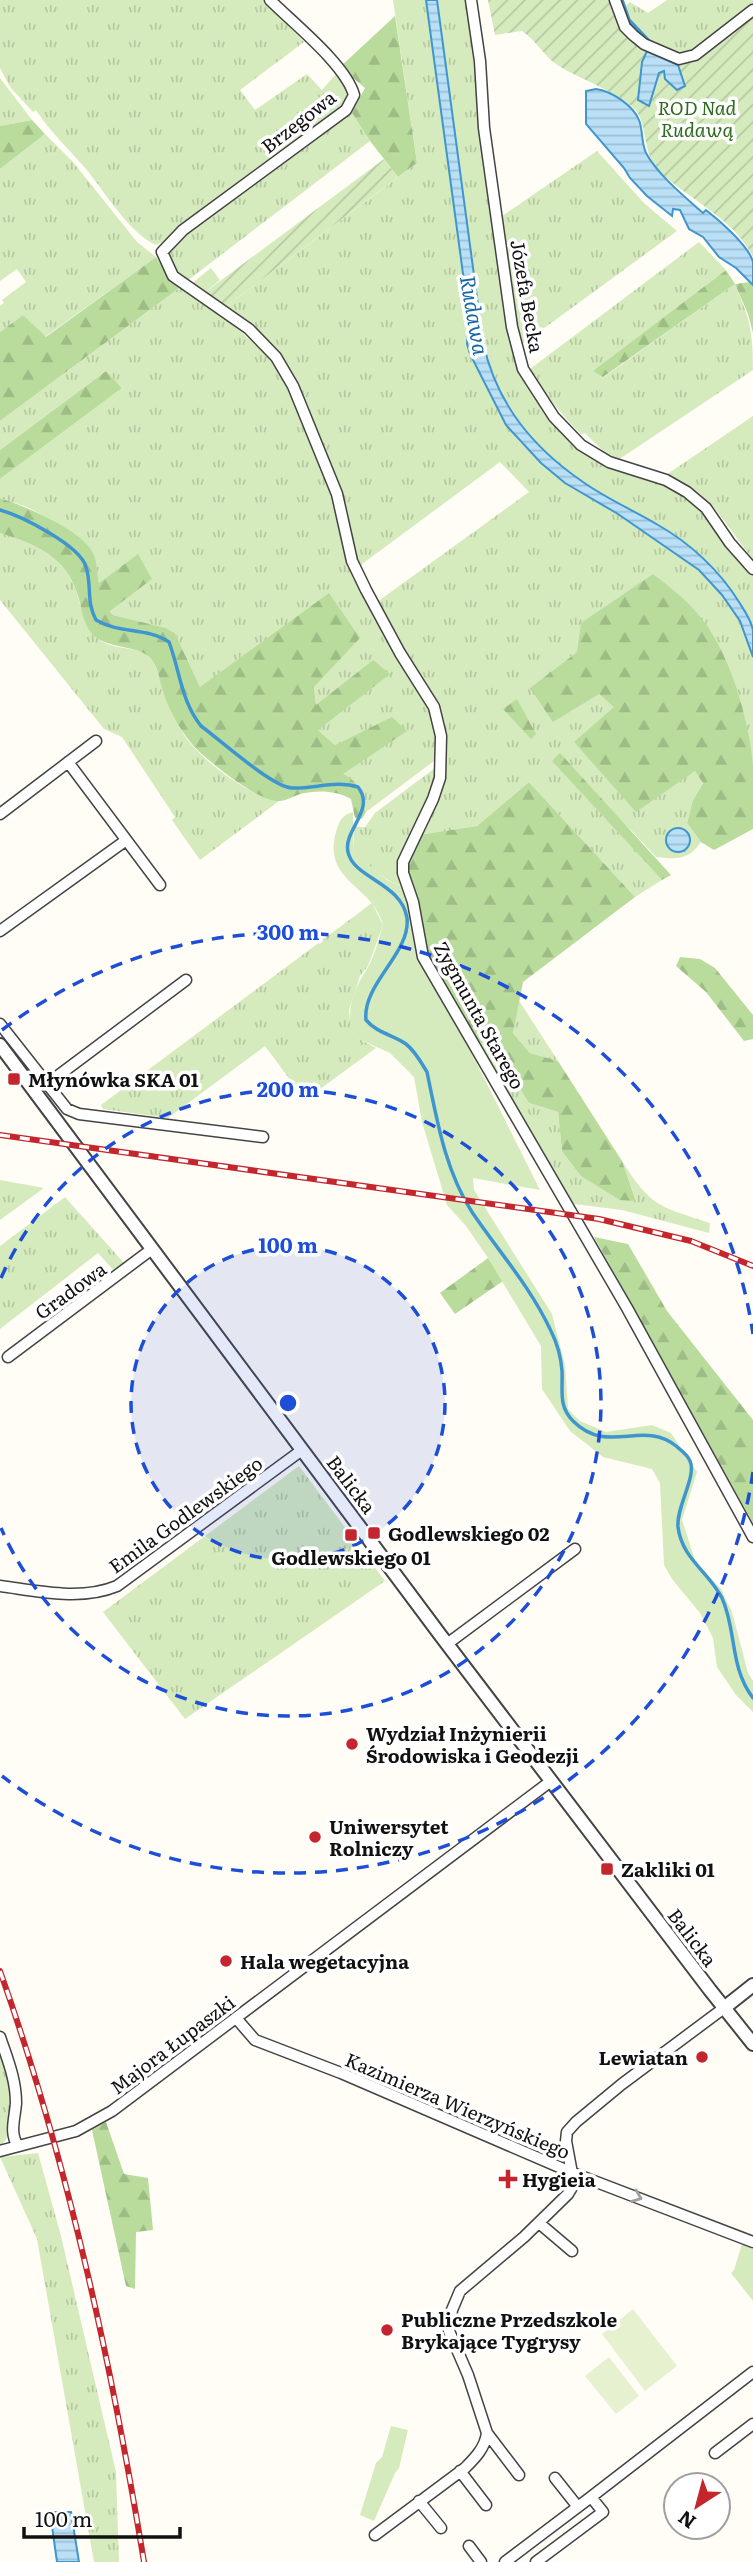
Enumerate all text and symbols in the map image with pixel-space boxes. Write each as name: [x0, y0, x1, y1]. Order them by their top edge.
street label: Brzegowa: [255, 82, 342, 159]
park label: ROD Nad Rudawą: [658, 93, 737, 143]
street label: Józefa Becka: [504, 237, 552, 356]
water label: Rudawa: [454, 273, 498, 357]
text: 300 m: [257, 915, 319, 946]
street label: Zygmunta Starego: [428, 936, 532, 1094]
place label: Młynówka SKA 01: [28, 1065, 199, 1093]
marker: Młynówka SKA 01: [6, 1071, 22, 1087]
text: 200 m: [257, 1072, 319, 1103]
text: 100 m: [258, 1228, 318, 1259]
street label: Gradowa: [29, 1254, 112, 1325]
centre of rings: [276, 1391, 300, 1415]
street label: Emila Godlewskiego: [102, 1449, 268, 1579]
street label: Balicka: [321, 1449, 384, 1520]
place label: Godlewskiego 02: [388, 1519, 549, 1547]
marker: Godlewskiego 02: [366, 1525, 382, 1541]
marker: Godlewskiego 01: [343, 1527, 359, 1543]
place label: Godlewskiego 01: [271, 1543, 431, 1571]
place label: Wydział Inżynierii Środowiska i Geodezji: [366, 1719, 579, 1769]
marker: Wydział Inżynierii Środowiska i Geodezji: [344, 1736, 360, 1752]
place label: Uniwersytet Rolniczy: [329, 1812, 449, 1862]
marker: Uniwersytet Rolniczy: [307, 1829, 323, 1845]
place label: Zakliki 01: [621, 1855, 715, 1883]
marker: Zakliki 01: [599, 1861, 615, 1877]
street label: Balicka: [662, 1902, 725, 1973]
place label: Hala wegetacyjna: [240, 1947, 409, 1975]
marker: Hala wegetacyjna: [218, 1953, 234, 1969]
street label: Majora Łupaszki: [104, 1988, 240, 2100]
place label: Lewiatan: [599, 2043, 688, 2071]
street label: Kazimierza Wierzyńskiego: [341, 2045, 575, 2165]
marker: Lewiatan: [694, 2049, 710, 2065]
place label: Hygieia: [522, 2165, 596, 2193]
marker: Hygieia: [500, 2171, 516, 2187]
one-way arrow: [631, 2188, 643, 2202]
place label: Publiczne Przedszkole Brykające Tygrysy: [401, 2305, 618, 2355]
marker: Publiczne Przedszkole Brykające Tygrysy: [379, 2322, 395, 2338]
north arrow: [662, 2471, 732, 2541]
scale bar: [24, 2496, 180, 2540]
text: 100 m: [35, 2502, 92, 2533]
text: N: [672, 2505, 701, 2537]

